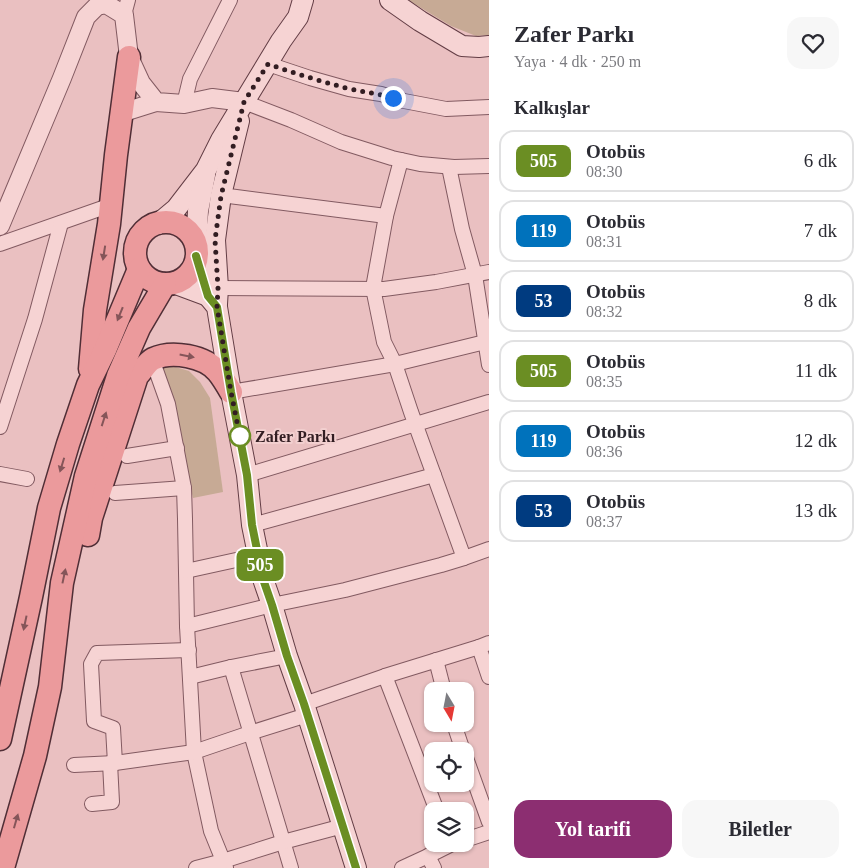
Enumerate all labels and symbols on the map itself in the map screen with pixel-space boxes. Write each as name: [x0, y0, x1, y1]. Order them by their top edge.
your location: [381, 86, 406, 111]
one-way arrow: [100, 246, 108, 262]
one-way arrow: [116, 307, 124, 322]
one-way arrow: [180, 353, 196, 361]
one-way arrow: [101, 411, 109, 426]
marker: Zafer Parkı: [229, 425, 251, 447]
place label: Zafer Parkı: [255, 428, 336, 445]
one-way arrow: [57, 458, 65, 473]
line badge: 505: [231, 549, 289, 581]
one-way arrow: [60, 568, 68, 584]
one-way arrow: [21, 616, 29, 631]
north arrow: [424, 682, 474, 732]
one-way arrow: [13, 814, 21, 829]

